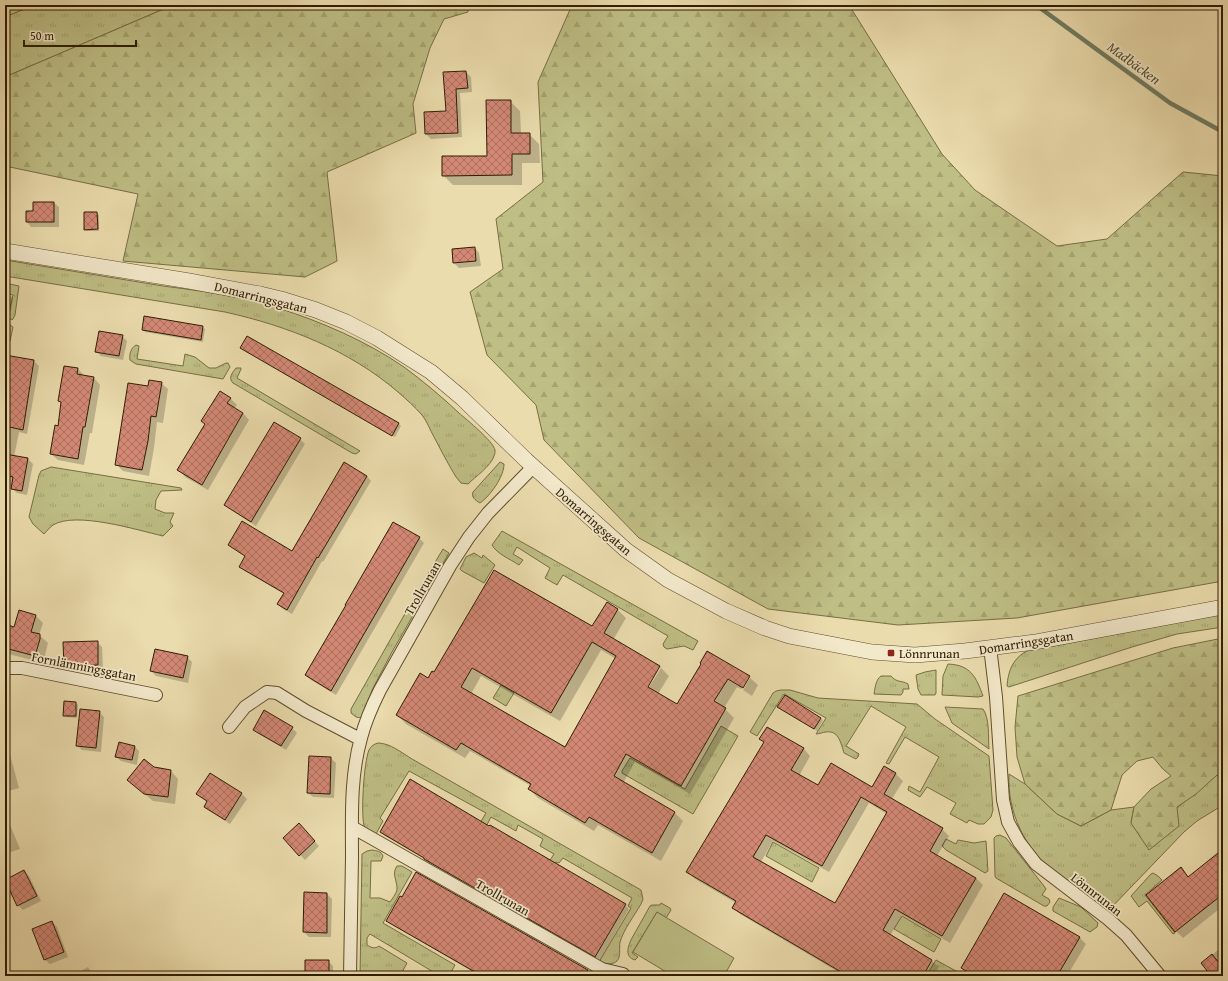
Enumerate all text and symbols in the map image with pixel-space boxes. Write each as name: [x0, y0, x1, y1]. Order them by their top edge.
scale bar: [24, 22, 136, 48]
text: 50 m: [30, 27, 54, 44]
water label: Madbäcken: [1103, 37, 1165, 89]
street label: Domarringsgatan: [212, 277, 310, 318]
street label: Domarringsgatan: [552, 483, 636, 560]
street label: Trollrunan: [399, 557, 446, 619]
street label: Domarringsgatan: [978, 626, 1075, 659]
place label: Lönnrunan: [899, 644, 960, 663]
street label: Fornlämningsgatan: [30, 647, 138, 686]
marker: Lönnrunan: [886, 648, 896, 658]
street label: Lönnrunan: [1067, 868, 1127, 921]
street label: Trollrunan: [472, 874, 534, 921]

